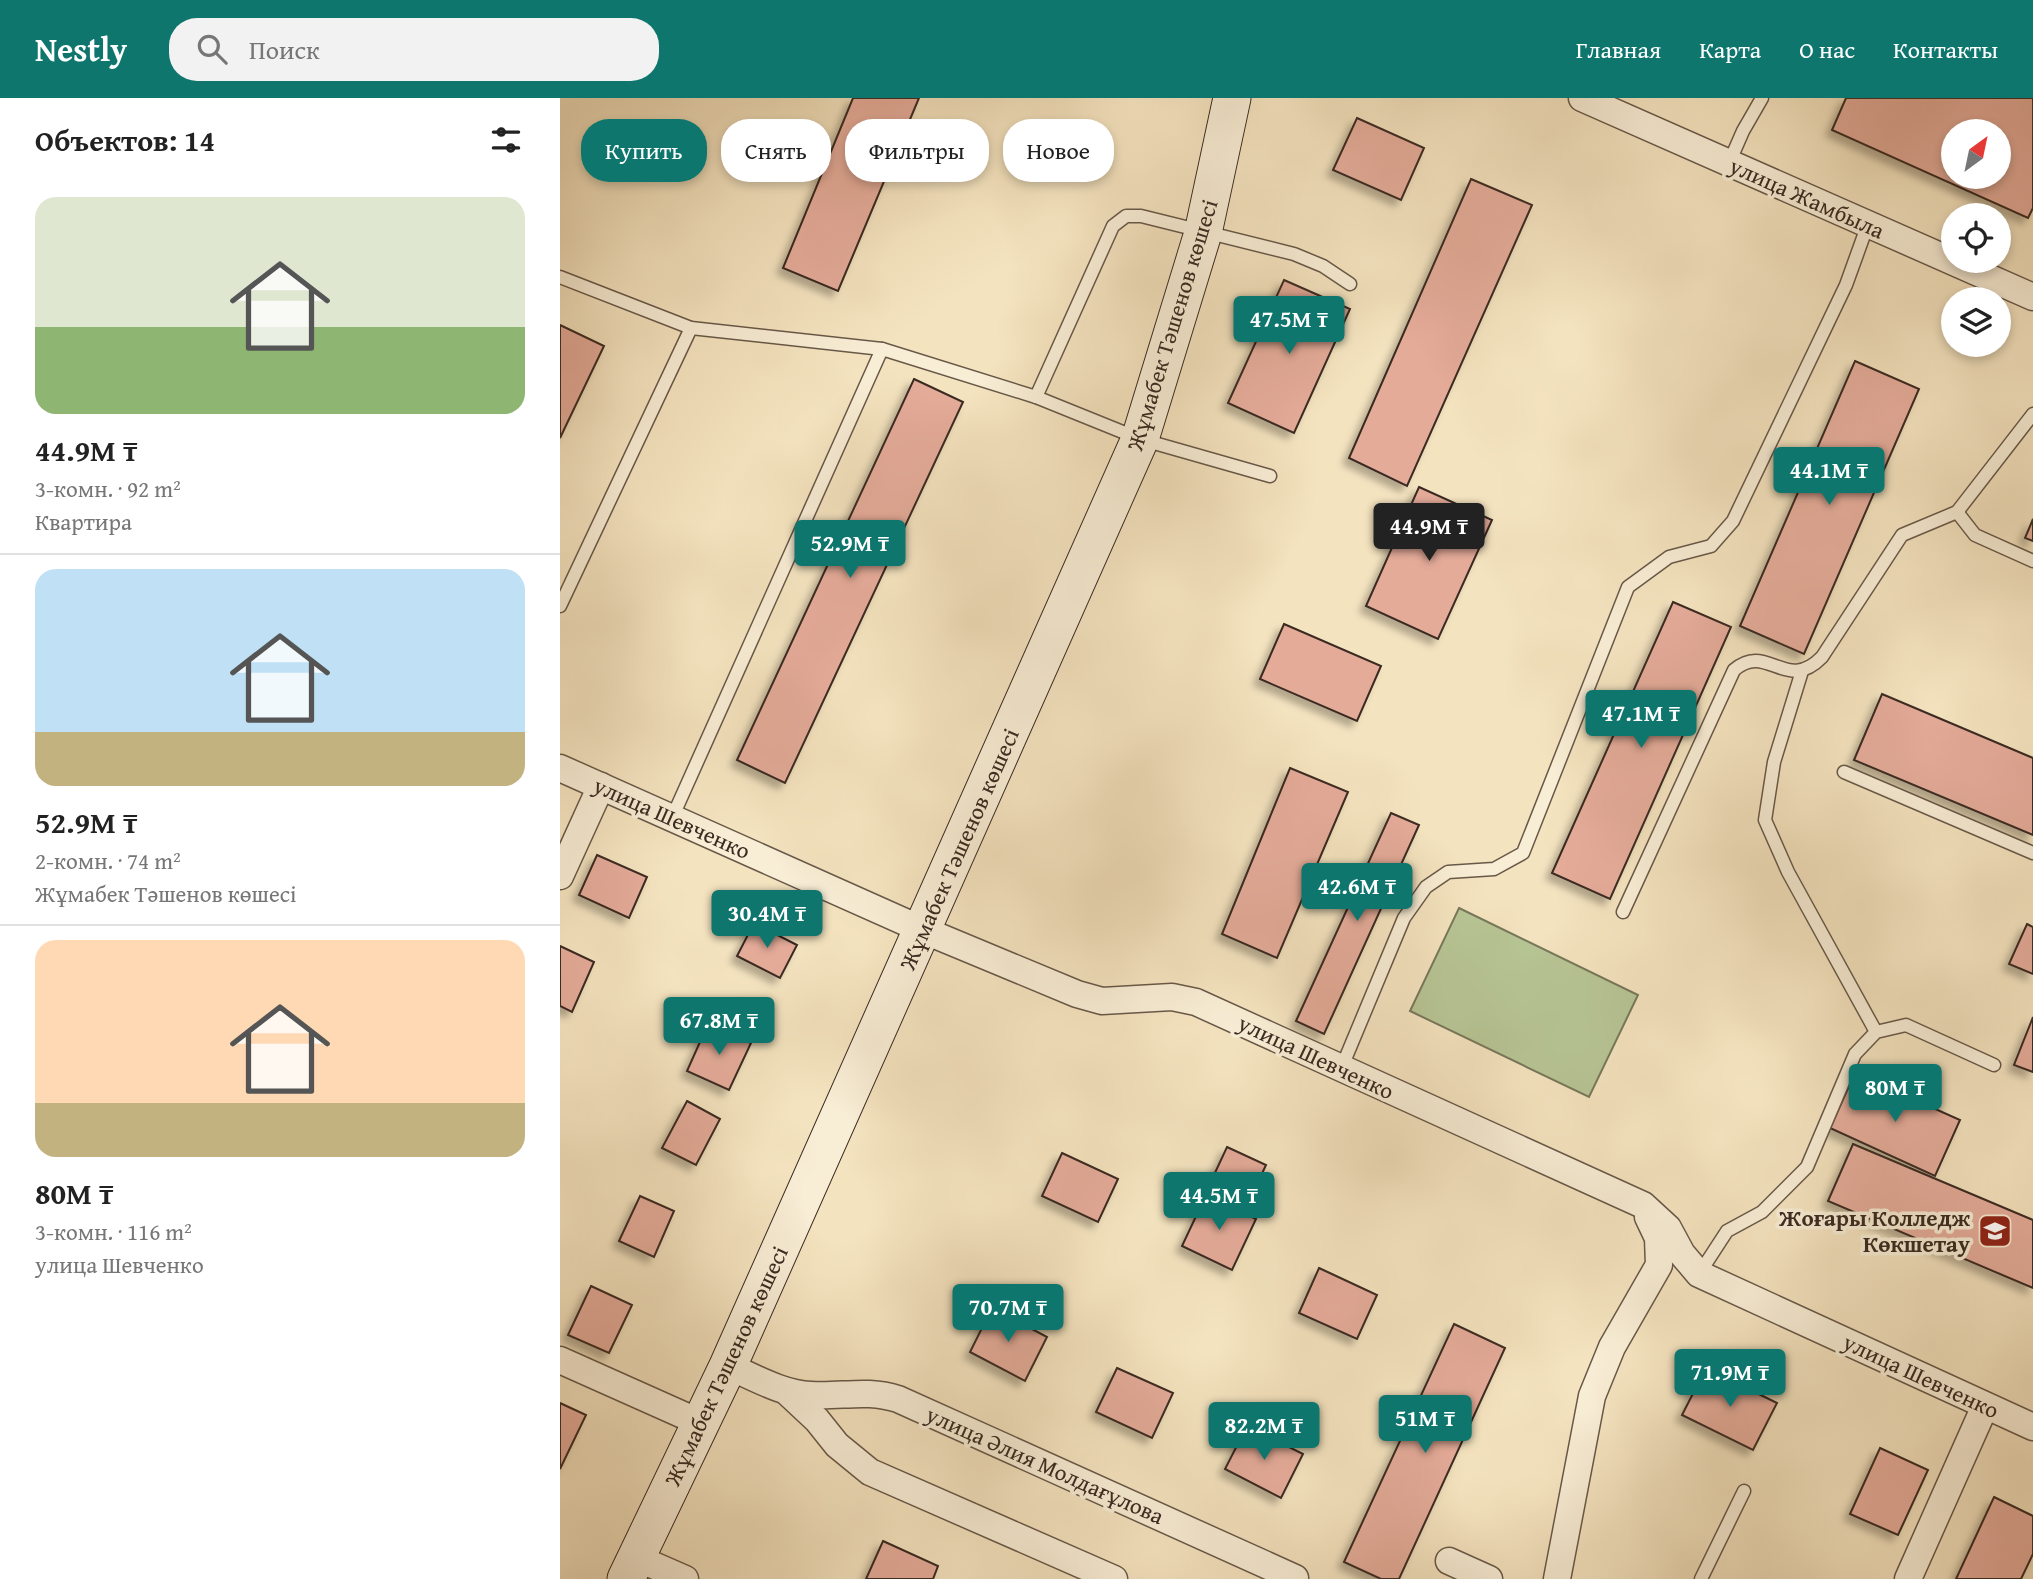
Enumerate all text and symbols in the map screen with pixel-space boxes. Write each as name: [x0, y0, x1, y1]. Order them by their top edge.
search box: [169, 18, 659, 81]
text: Nestly: [35, 25, 127, 73]
icon: search: [193, 30, 231, 68]
text: Поиск: [249, 30, 320, 69]
text: Главная: [1576, 32, 1661, 67]
text: Карта: [1699, 32, 1761, 67]
text: О нас: [1799, 32, 1855, 67]
text: Контакты: [1893, 32, 1998, 67]
text: Объектов: 14: [35, 118, 215, 162]
chip: Купить: [581, 119, 707, 182]
chip: Снять: [721, 119, 831, 182]
chip: Фильтры: [845, 119, 989, 182]
chip: Новое: [1003, 119, 1114, 182]
north arrow: [1941, 119, 2011, 189]
map controls: [1941, 119, 2011, 357]
icon: filters: [487, 121, 525, 159]
street label: улица Жамбыла: [1724, 148, 1890, 246]
street label: Жұмабек Тәшенов көшесі: [1117, 195, 1226, 456]
button: locate: [1941, 203, 2011, 273]
icon: home: [217, 243, 343, 369]
button: layers: [1941, 287, 2011, 357]
pin: 47.5M ₸: [1224, 296, 1354, 356]
text: 47.5M ₸: [1249, 302, 1329, 335]
text: 44.9M ₸: [35, 428, 138, 472]
pin: 44.1M ₸: [1764, 448, 1894, 507]
text: 44.1M ₸: [1789, 453, 1869, 486]
text: 3-комн. · 92 m²: [35, 472, 181, 505]
pin: 44.9M ₸: [1364, 504, 1494, 563]
text: Квартира: [35, 505, 132, 538]
text: 44.9M ₸: [1389, 509, 1469, 542]
pin: 52.9M ₸: [785, 520, 915, 580]
text: 52.9M ₸: [810, 526, 890, 559]
icon: home: [217, 615, 343, 741]
pin: 47.1M ₸: [1576, 690, 1706, 750]
text: 47.1M ₸: [1601, 696, 1681, 729]
street label: Жұмабек Тәшенов көшесі: [890, 723, 1027, 976]
street label: улица Шевченко: [588, 768, 756, 867]
text: 52.9M ₸: [35, 800, 138, 844]
text: 2-комн. · 74 m²: [35, 844, 181, 877]
pin: 42.6M ₸: [1292, 864, 1422, 923]
text: 42.6M ₸: [1317, 869, 1397, 902]
text: Жұмабек Тәшенов көшесі: [35, 877, 296, 910]
pin: 30.4M ₸: [702, 890, 832, 950]
text: 30.4M ₸: [727, 896, 807, 929]
icon: home: [217, 986, 343, 1112]
pin: 67.8M ₸: [654, 998, 784, 1057]
text: 67.8M ₸: [679, 1003, 759, 1036]
street label: улица Шевченко: [1232, 1006, 1400, 1107]
pin: 80M ₸: [1846, 1065, 1944, 1124]
text: 80M ₸: [1865, 1070, 1925, 1103]
text: 80M ₸: [35, 1171, 114, 1215]
pin: 44.5M ₸: [1154, 1172, 1284, 1232]
text: 44.5M ₸: [1179, 1178, 1259, 1211]
place label: Жоғары Колледж Көкшетау: [1778, 1201, 1971, 1260]
school or university icon: Жоғары Колледж Көкшетау: [1976, 1212, 2014, 1250]
text: 3-комн. · 116 m²: [35, 1215, 192, 1248]
street label: Жұмабек Тәшенов көшесі: [655, 1240, 796, 1492]
text: улица Шевченко: [35, 1248, 204, 1281]
pin: 70.7M ₸: [943, 1284, 1073, 1344]
text: 70.7M ₸: [968, 1290, 1048, 1323]
street label: улица Шевченко: [1837, 1325, 2005, 1426]
pin: 71.9M ₸: [1665, 1350, 1795, 1409]
text: 71.9M ₸: [1690, 1355, 1770, 1388]
pin: 51M ₸: [1376, 1396, 1474, 1455]
street label: улица Әлия Молдағұлова: [920, 1397, 1169, 1532]
text: 51M ₸: [1395, 1401, 1455, 1434]
pin: 82.2M ₸: [1199, 1402, 1329, 1462]
text: 82.2M ₸: [1224, 1408, 1304, 1441]

